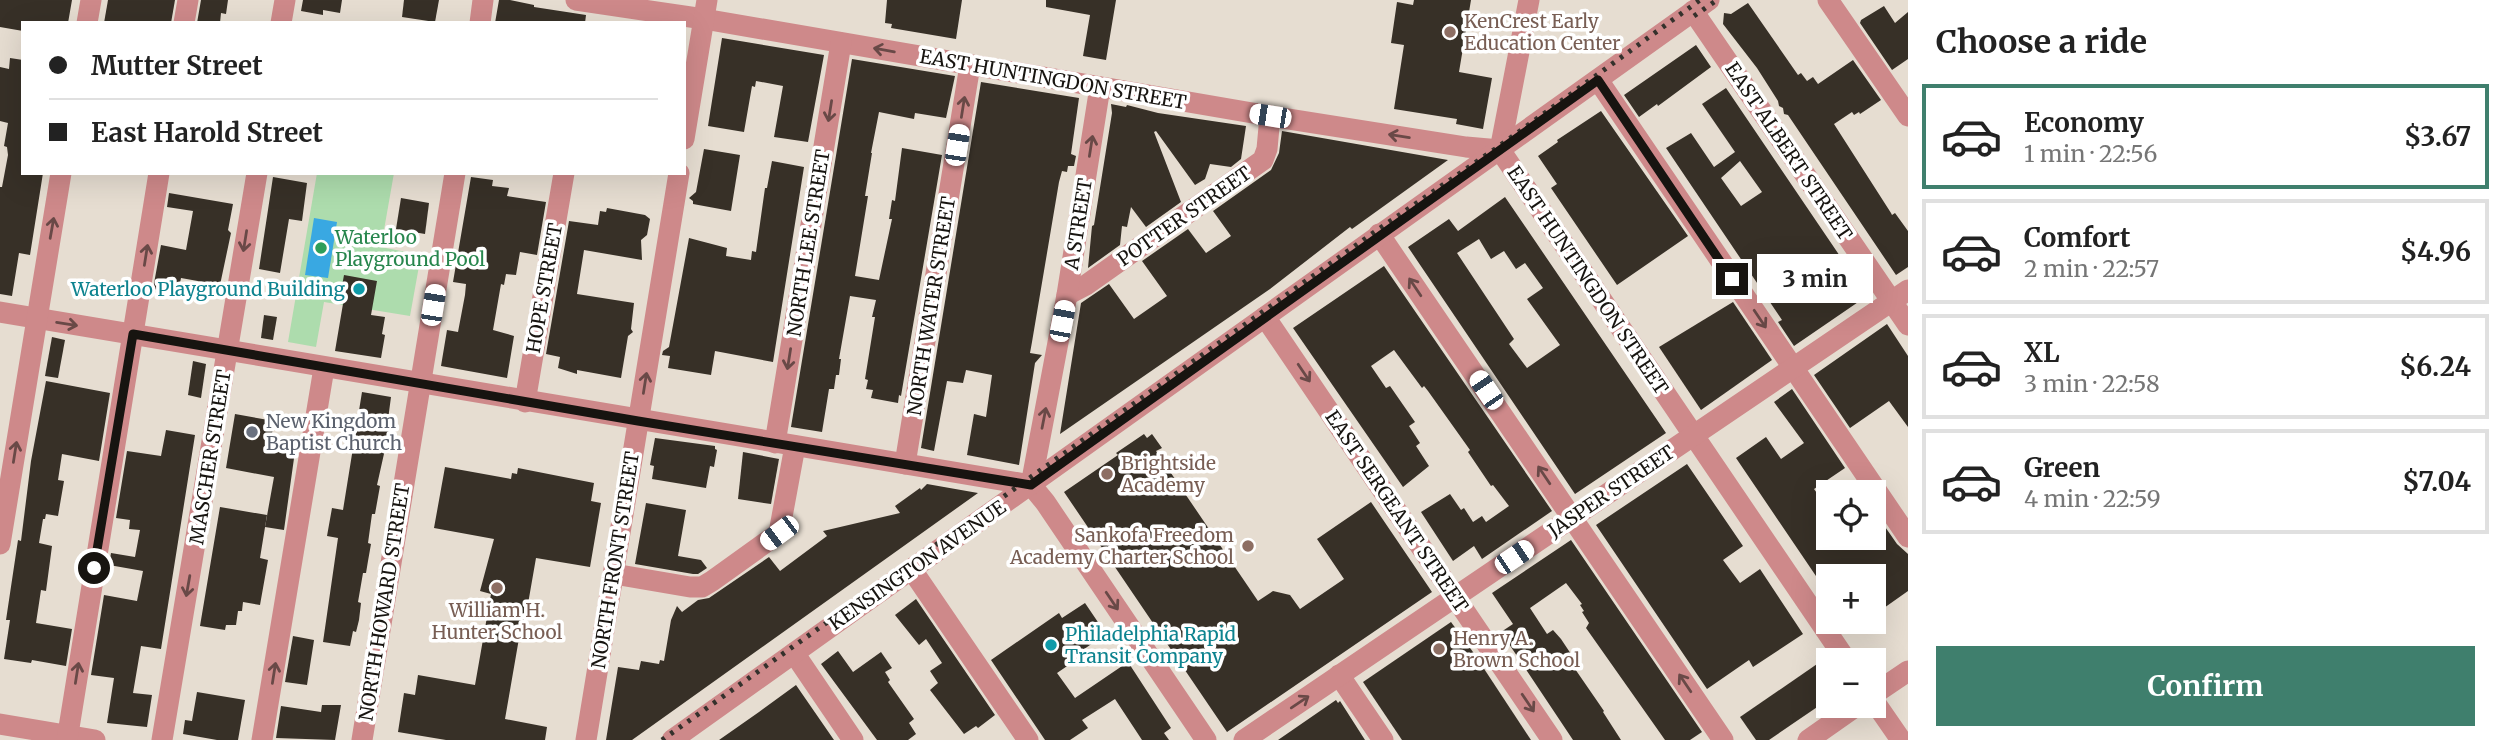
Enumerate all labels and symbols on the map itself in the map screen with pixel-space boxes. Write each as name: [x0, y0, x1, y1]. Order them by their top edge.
place label: KenCrest Early Education Center: [1464, 9, 1621, 55]
marker: KenCrest Early Education Center: [1442, 24, 1458, 40]
one-way arrow: [873, 43, 896, 57]
street label: EAST HUNTINGDON STREET: [918, 44, 1188, 114]
street label: EAST ALBERT STREET: [1720, 57, 1858, 245]
one-way arrow: [957, 96, 970, 118]
one-way arrow: [823, 99, 836, 121]
car: [1248, 102, 1293, 130]
car: [944, 123, 971, 167]
one-way arrow: [1388, 129, 1410, 142]
one-way arrow: [1085, 135, 1098, 157]
street label: NORTH LEE STREET: [781, 148, 835, 338]
street label: POTTER STREET: [1112, 161, 1256, 271]
street label: EAST HUNTINGDON STREET: [1502, 161, 1674, 399]
street label: A STREET: [1059, 176, 1097, 273]
street label: NORTH WATER STREET: [902, 195, 960, 417]
one-way arrow: [46, 217, 59, 240]
street label: HOPE STREET: [521, 221, 567, 355]
place label: Waterloo Playground Pool: [334, 225, 485, 271]
one-way arrow: [238, 229, 251, 252]
marker: Waterloo Playground Pool: [313, 240, 329, 256]
one-way arrow: [140, 244, 153, 267]
callout: 3 min: [1756, 254, 1872, 304]
route end: [1716, 263, 1748, 295]
place label: Waterloo Playground Building: [70, 277, 345, 301]
one-way arrow: [1408, 278, 1422, 297]
marker: Waterloo Playground Building: [351, 281, 367, 297]
car: [420, 283, 447, 327]
car: [1048, 298, 1077, 344]
one-way arrow: [1753, 309, 1767, 328]
one-way arrow: [55, 318, 78, 331]
one-way arrow: [782, 347, 795, 370]
one-way arrow: [1296, 363, 1311, 382]
car: [1466, 367, 1507, 413]
street label: MASCHER STREET: [184, 368, 236, 546]
one-way arrow: [638, 372, 651, 394]
street label: EAST SERGEANT STREET: [1320, 406, 1474, 616]
one-way arrow: [1037, 407, 1051, 430]
place label: New Kingdom Baptist Church: [266, 409, 402, 455]
marker: New Kingdom Baptist Church: [244, 424, 260, 440]
street label: JASPER STREET: [1542, 440, 1679, 543]
one-way arrow: [9, 441, 22, 464]
street label: NORTH FRONT STREET: [586, 450, 644, 670]
place label: Brightside Academy: [1120, 451, 1216, 497]
marker: Brightside Academy: [1099, 466, 1115, 482]
one-way arrow: [1537, 466, 1551, 485]
street label: NORTH HOWARD STREET: [353, 482, 415, 722]
street label: KENSINGTON AVENUE: [824, 495, 1010, 635]
car: [756, 512, 803, 554]
place label: Sankofa Freedom Academy Charter School: [1009, 523, 1234, 569]
car: [1491, 537, 1538, 577]
marker: Sankofa Freedom Academy Charter School: [1240, 538, 1256, 554]
route start: [78, 552, 110, 584]
one-way arrow: [181, 574, 194, 597]
marker: William H. Hunter School: [489, 580, 505, 596]
one-way arrow: [1105, 591, 1119, 610]
place label: William H. Hunter School: [432, 598, 563, 644]
place label: Philadelphia Rapid Transit Company: [1065, 622, 1236, 668]
place label: Henry A. Brown School: [1453, 626, 1580, 672]
marker: Philadelphia Rapid Transit Company: [1043, 637, 1059, 653]
marker: Henry A. Brown School: [1431, 641, 1447, 657]
one-way arrow: [71, 662, 84, 684]
one-way arrow: [268, 662, 281, 685]
one-way arrow: [1678, 674, 1692, 694]
one-way arrow: [1521, 693, 1535, 712]
one-way arrow: [1290, 695, 1309, 709]

